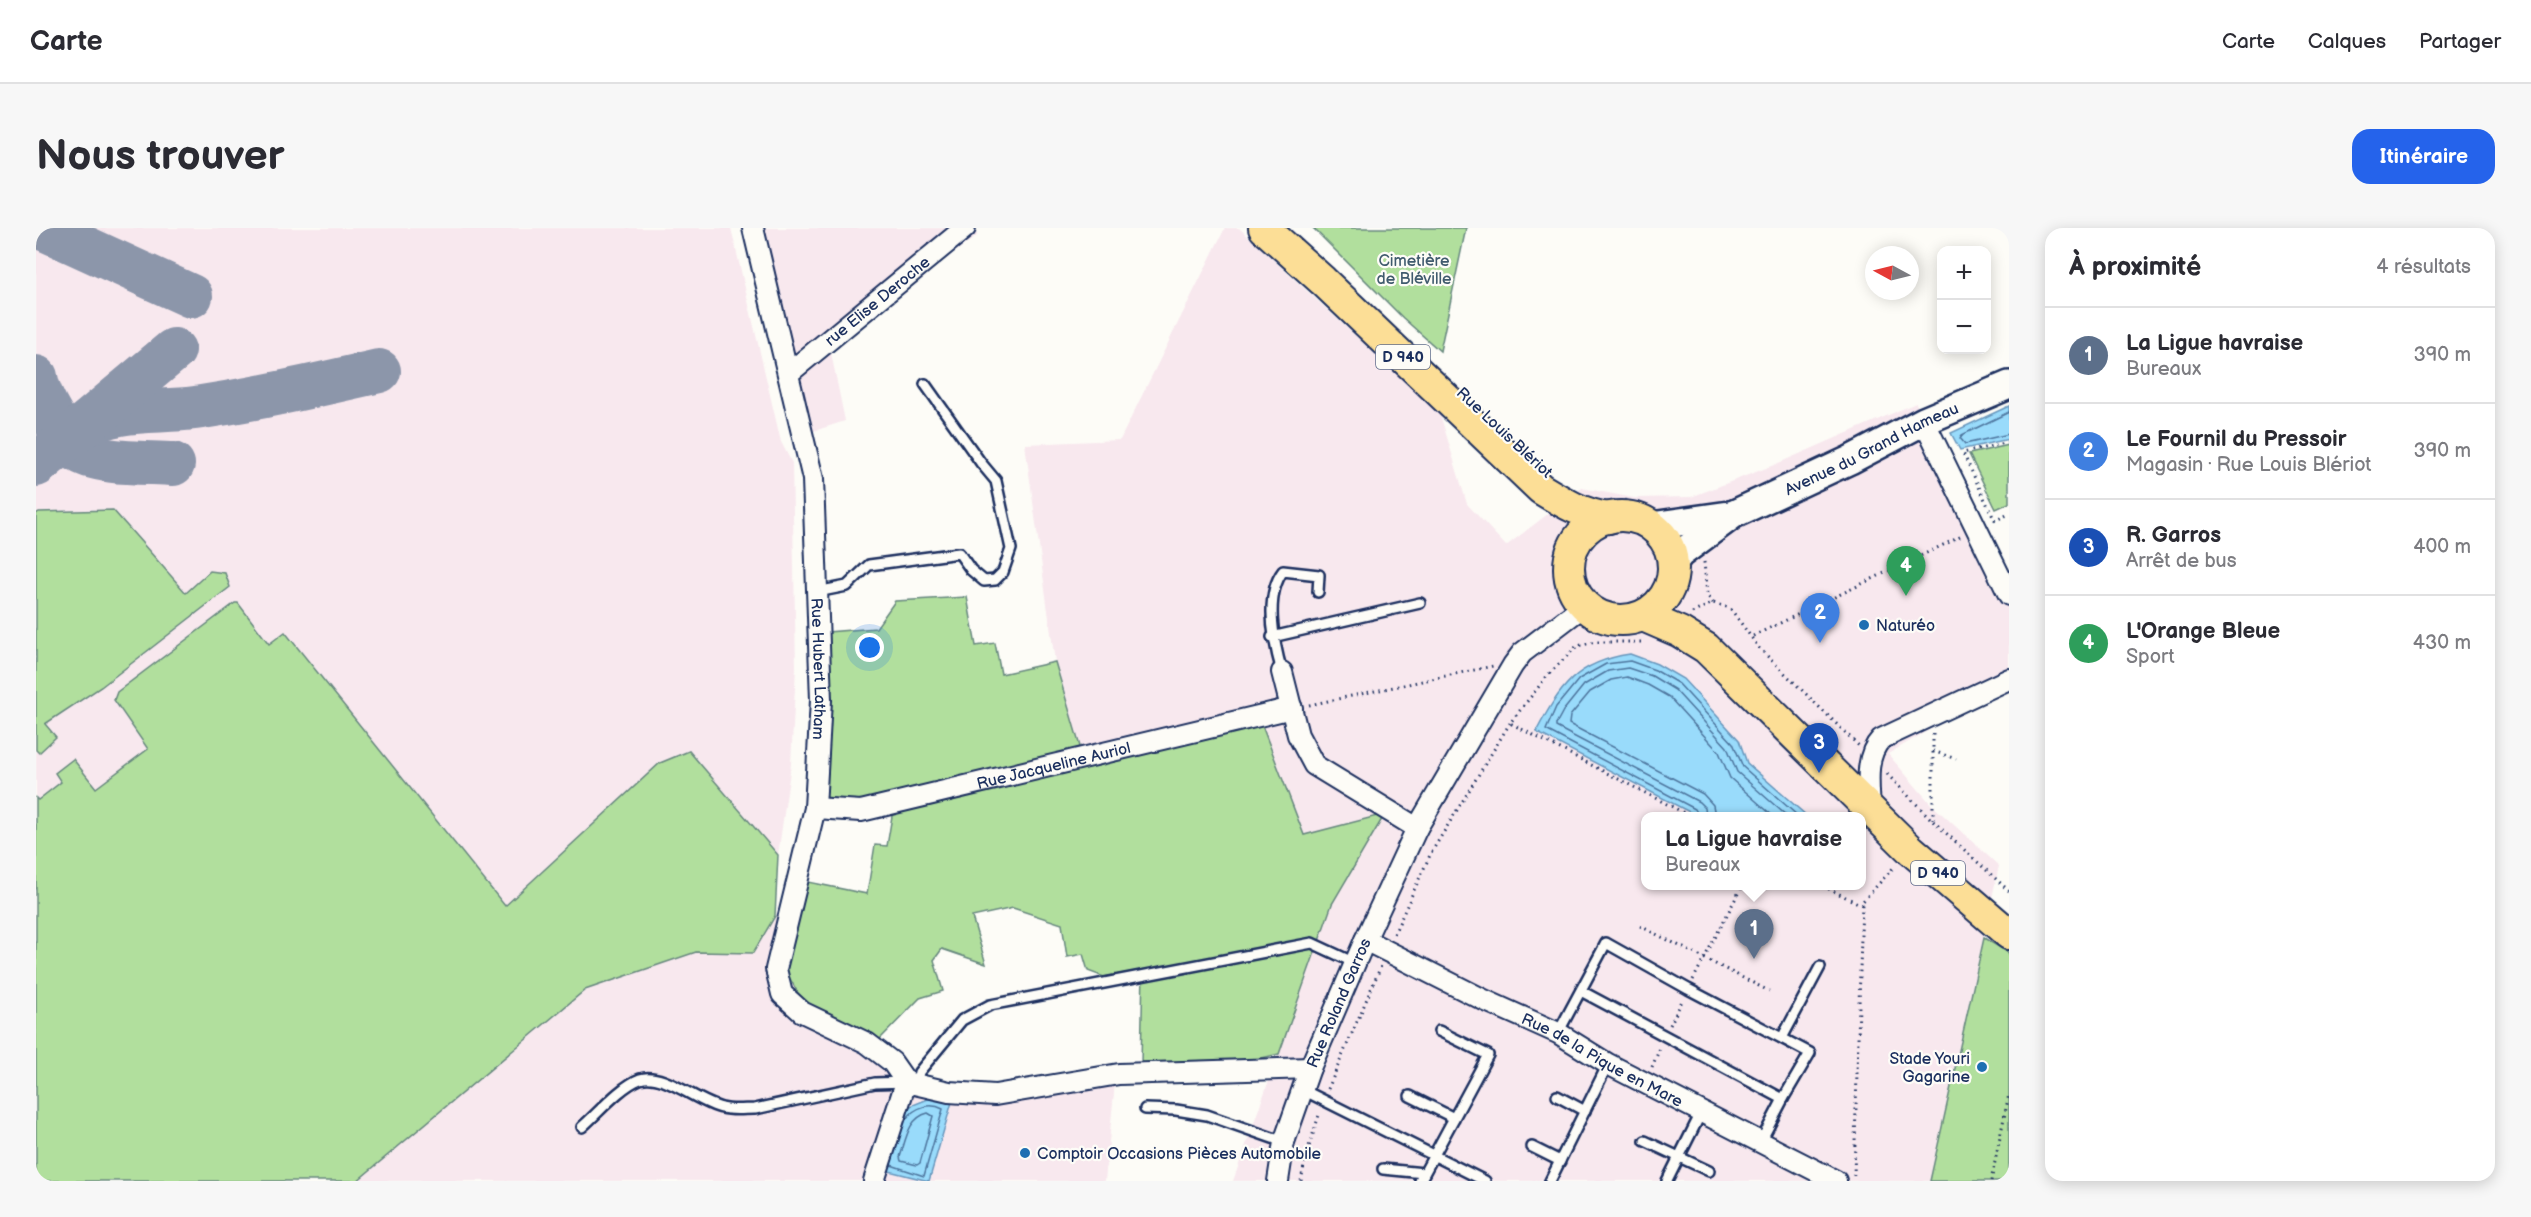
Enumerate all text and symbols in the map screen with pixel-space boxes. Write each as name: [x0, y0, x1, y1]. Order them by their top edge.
text: Carte: [30, 25, 103, 58]
text: Carte: [2222, 29, 2275, 54]
text: Calques: [2308, 29, 2386, 54]
text: Partager: [2419, 29, 2501, 54]
button: Itinéraire: [2352, 129, 2495, 184]
text: Nous trouver: [36, 131, 284, 182]
north arrow: [1865, 246, 1919, 300]
map controls: [1937, 246, 1991, 354]
button: +: [1937, 246, 1991, 300]
park label: Cimetière de Bléville: [1377, 252, 1452, 289]
text: À proximité: [2069, 252, 2201, 283]
street label: rue Elise Deroche: [822, 253, 935, 351]
text: 4 résultats: [2376, 255, 2471, 279]
button: −: [1937, 300, 1991, 354]
text: La Ligue havraise: [2126, 330, 2303, 357]
text: 1: [2084, 343, 2093, 367]
text: 390 m: [2413, 343, 2471, 367]
road number: D 940: [1376, 345, 1430, 369]
text: Bureaux: [2126, 357, 2201, 381]
street label: Rue Louis Blériot: [1452, 384, 1556, 482]
street label: Avenue du Grand Hameau: [1782, 399, 1962, 500]
text: Le Fournil du Pressoir: [2126, 426, 2347, 453]
text: 2: [2083, 439, 2094, 463]
text: 390 m: [2413, 439, 2471, 463]
text: Magasin · Rue Louis Blériot: [2126, 453, 2371, 477]
text: R. Garros: [2126, 522, 2221, 549]
text: 3: [2083, 535, 2094, 559]
text: 400 m: [2413, 535, 2471, 559]
pin: 4: [1886, 546, 1926, 596]
text: Arrêt de bus: [2126, 549, 2237, 573]
pin: 2: [1800, 594, 1840, 643]
street label: Rue Hubert Latham: [806, 597, 829, 740]
place label: Naturéo: [1876, 617, 1935, 636]
marker: Naturéo: [1857, 618, 1871, 632]
text: L'Orange Bleue: [2126, 618, 2280, 645]
text: 4: [2083, 631, 2094, 655]
text: 430 m: [2413, 631, 2471, 655]
your location: [855, 633, 884, 662]
text: Sport: [2126, 645, 2175, 669]
pin: 3: [1800, 724, 1838, 773]
street label: Rue Jacqueline Auriol: [975, 739, 1133, 794]
popup: [1641, 812, 1866, 890]
text: La Ligue havraise: [1665, 826, 1842, 853]
text: Bureaux: [1665, 853, 1740, 877]
road number: D 940: [1911, 861, 1965, 885]
pin: 1: [1734, 910, 1774, 959]
street label: Rue Roland Garros: [1303, 936, 1376, 1071]
street label: Rue de la Pique en Mare: [1518, 1010, 1686, 1112]
place label: Stade Youri Gagarine: [1890, 1050, 1970, 1087]
marker: Stade Youri Gagarine: [1975, 1060, 1989, 1074]
place label: Comptoir Occasions Pièces Automobile: [1037, 1145, 1321, 1164]
marker: Comptoir Occasions Pièces Automobile: [1018, 1146, 1032, 1160]

